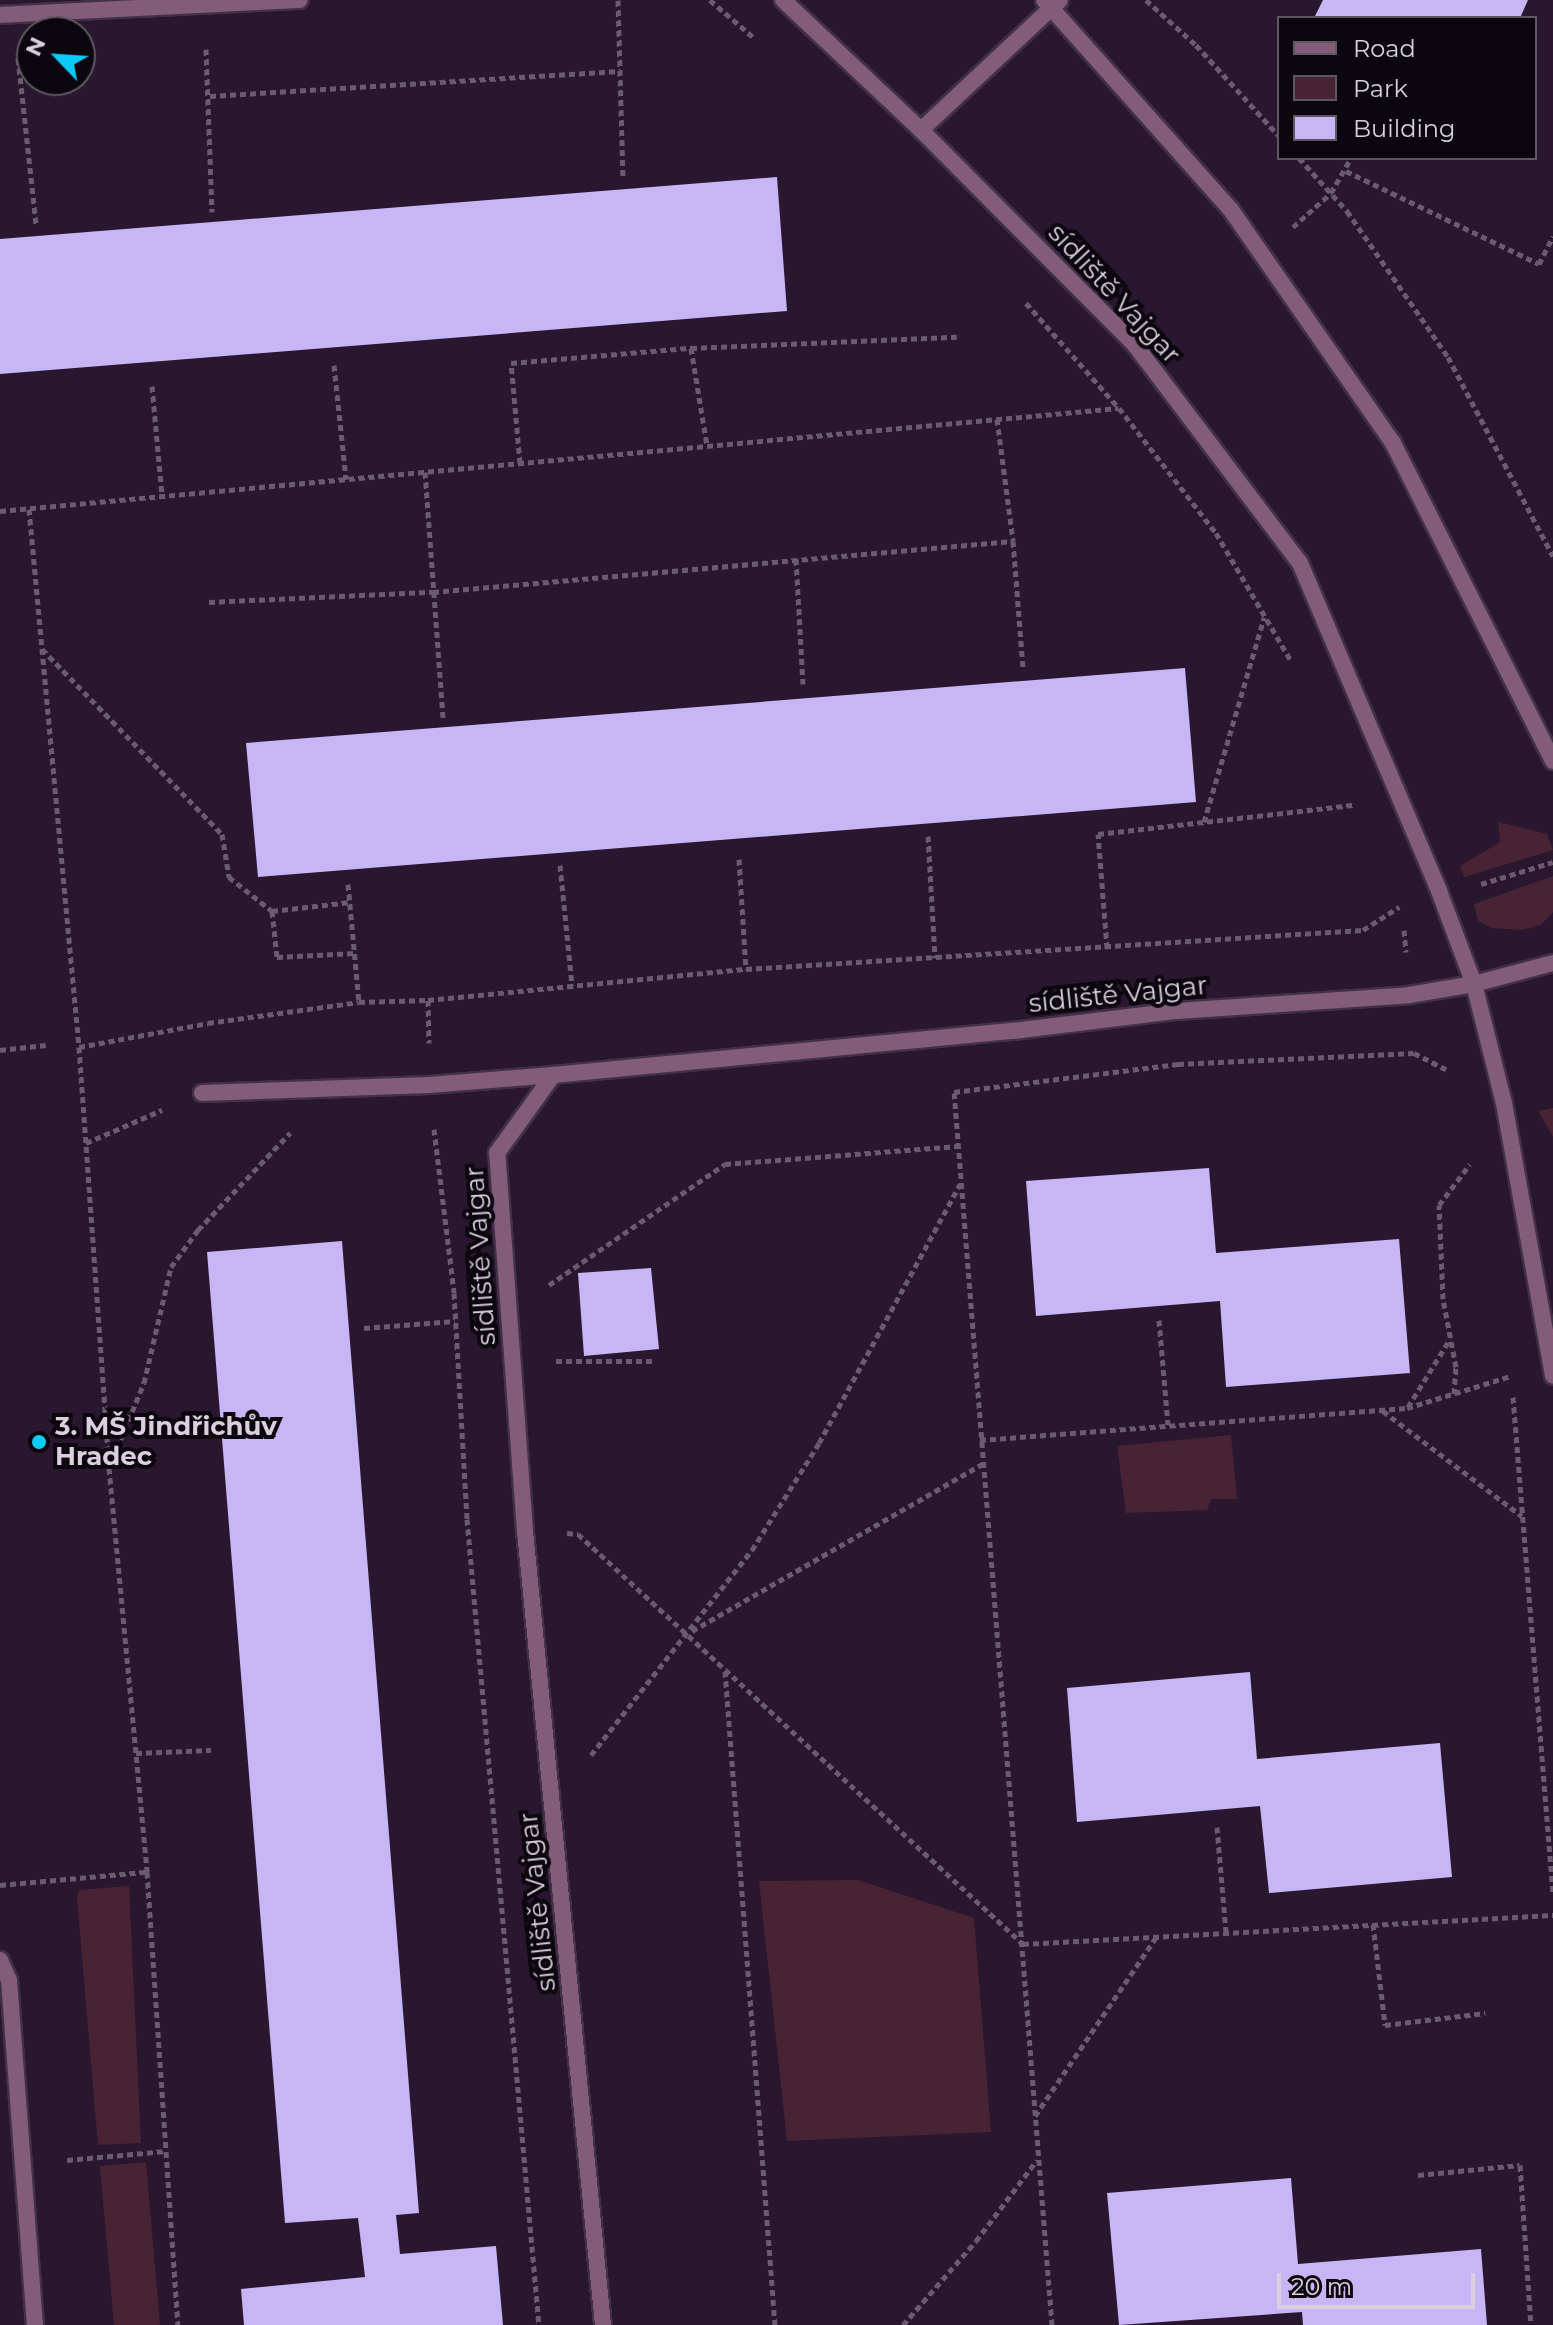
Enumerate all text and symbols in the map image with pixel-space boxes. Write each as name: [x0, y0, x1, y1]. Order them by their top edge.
north arrow: [16, 16, 96, 96]
legend: [1277, 16, 1537, 160]
text: N: [20, 33, 52, 60]
text: Road: [1353, 34, 1416, 63]
text: Park: [1353, 74, 1408, 103]
text: Building: [1353, 114, 1456, 143]
street label: sídliště Vajgar: [1041, 218, 1187, 370]
street label: sídliště Vajgar: [1027, 970, 1209, 1020]
street label: sídliště Vajgar: [459, 1165, 503, 1347]
place label: 3. MŠ Jindřichův Hradec: [55, 1411, 277, 1472]
marker: 3. MŠ Jindřichův Hradec: [30, 1433, 48, 1451]
street label: sídliště Vajgar: [513, 1811, 563, 1993]
scale bar: [1281, 2257, 1479, 2307]
text: 20 m: [1291, 2272, 1352, 2301]

